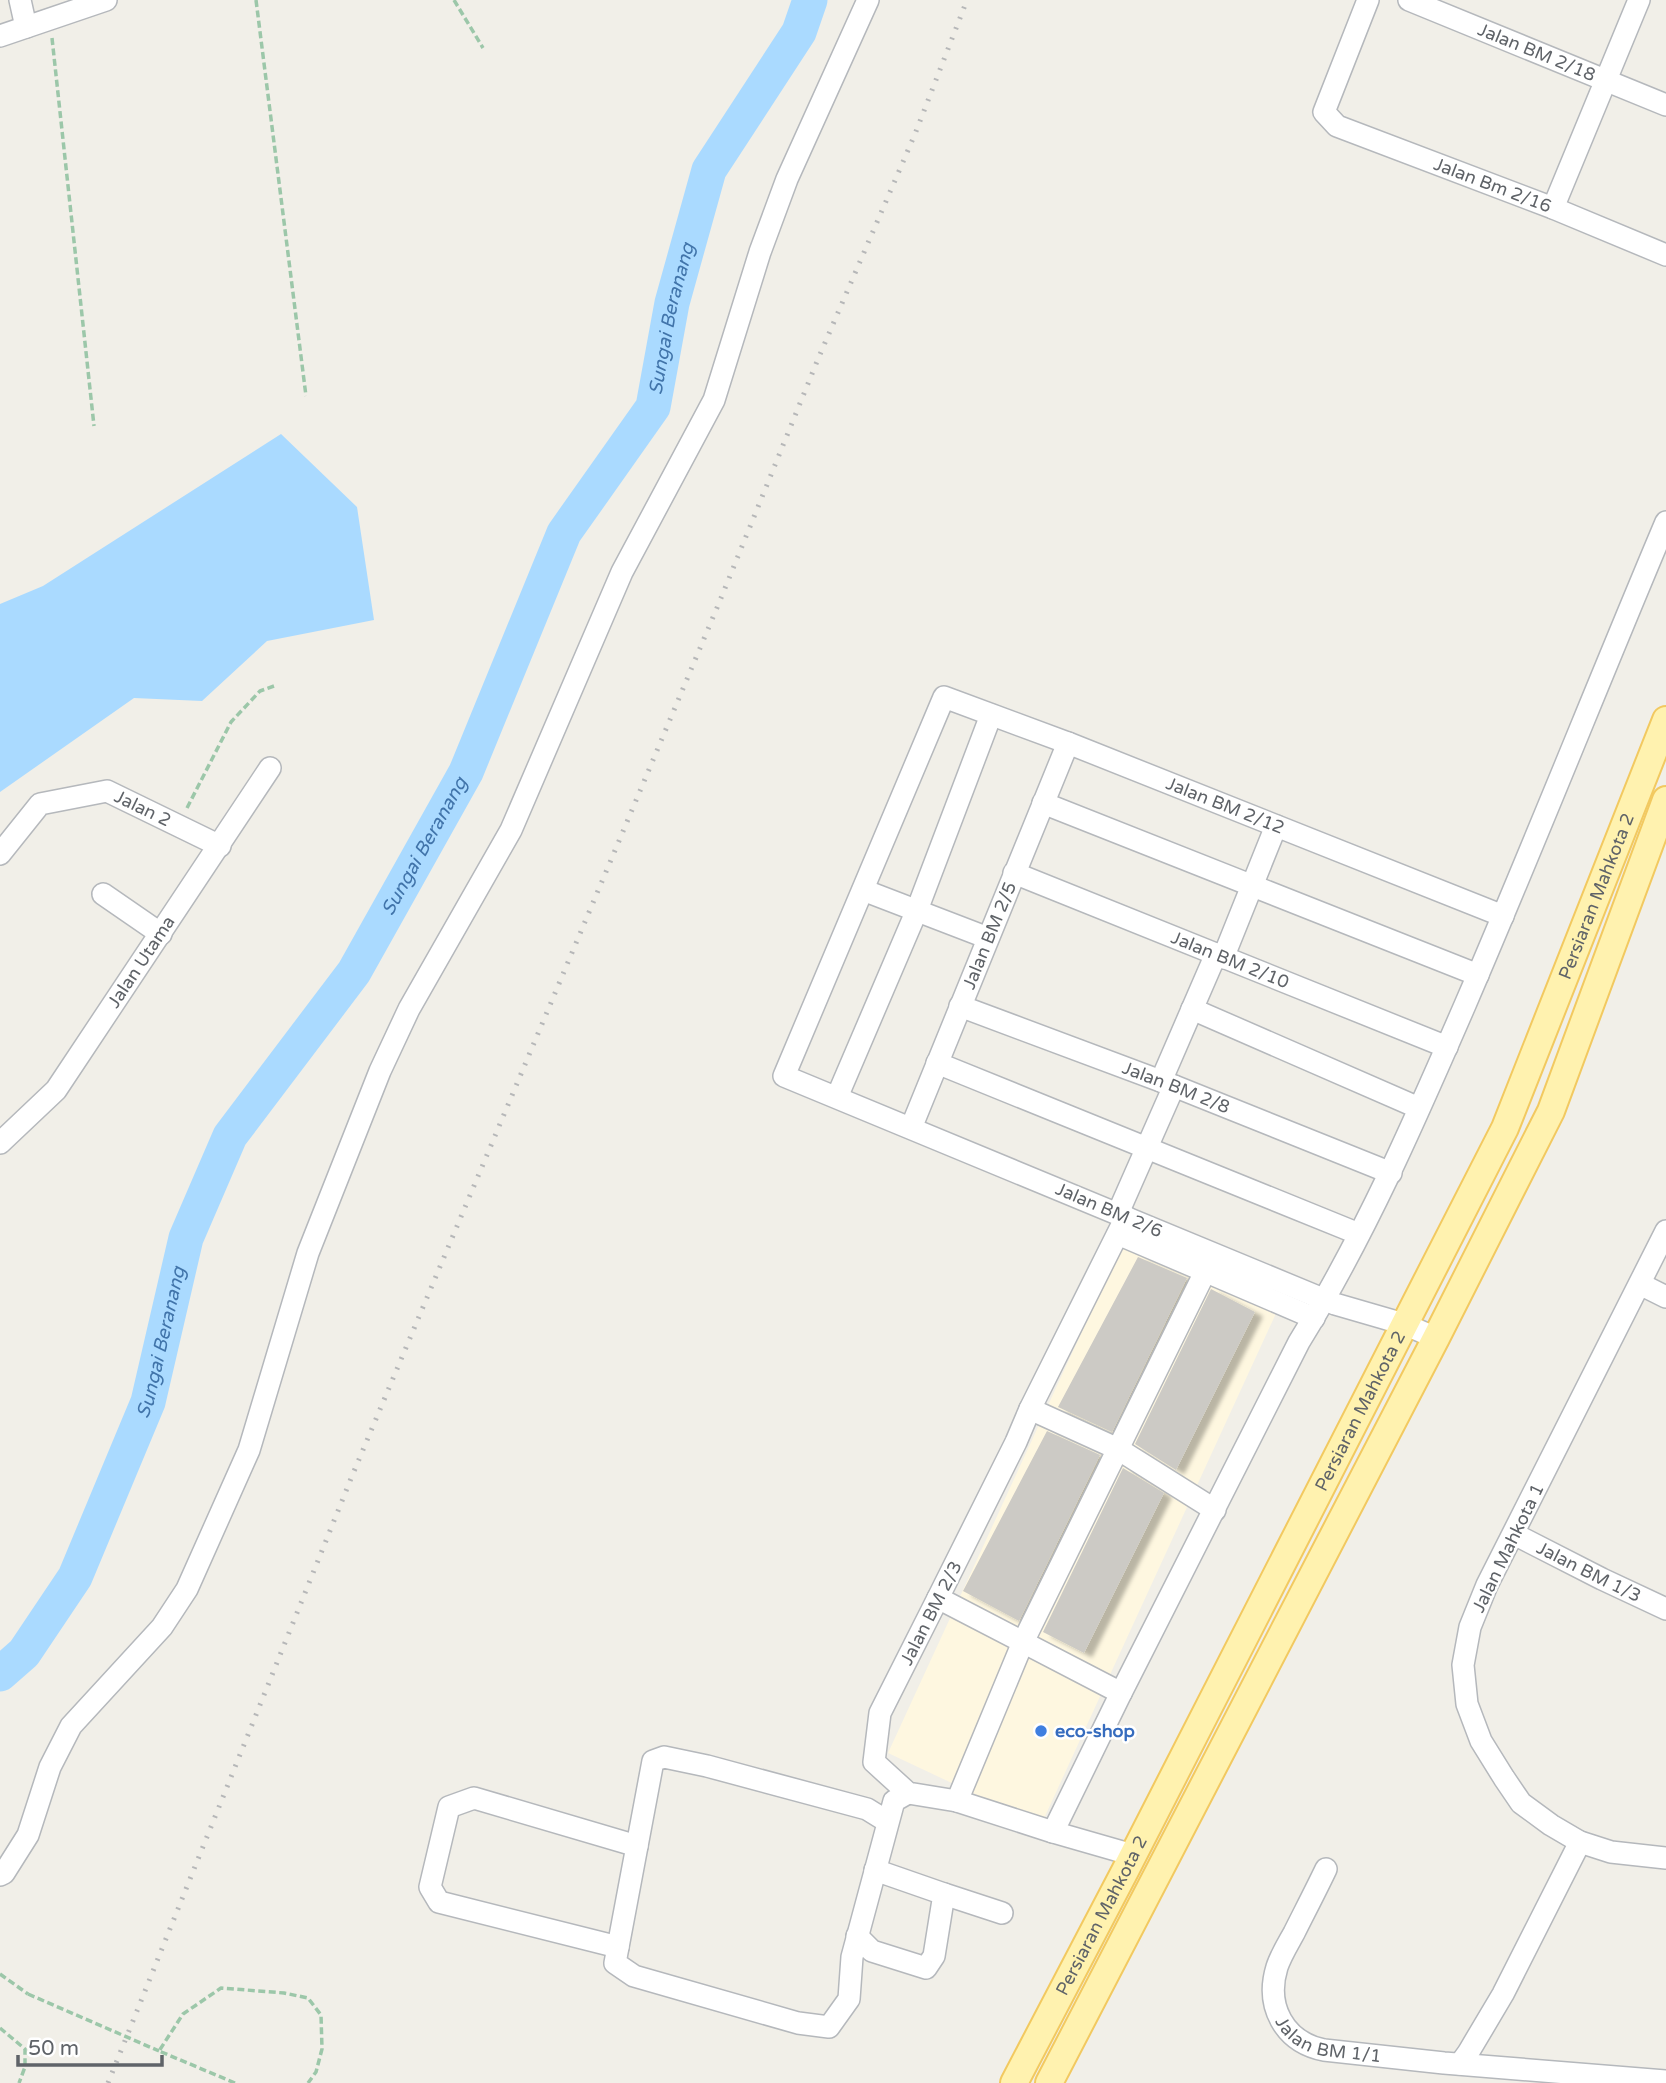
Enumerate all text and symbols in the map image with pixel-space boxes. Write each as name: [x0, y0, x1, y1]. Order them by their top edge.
street label: Jalan BM 2/18: [1475, 18, 1599, 86]
street label: Jalan Bm 2/16: [1431, 153, 1555, 217]
water label: Sungai Beranang: [644, 240, 699, 396]
street label: Jalan BM 2/12: [1163, 772, 1288, 839]
water label: Sungai Beranang: [377, 773, 472, 919]
street label: Jalan 2: [111, 785, 175, 831]
street label: Persiaran Mahkota 2: [1554, 810, 1639, 983]
street label: Jalan BM 2/5: [958, 878, 1021, 992]
street label: Jalan Utama: [103, 912, 180, 1012]
street label: Jalan BM 2/10: [1168, 926, 1292, 993]
street label: Jalan BM 2/8: [1119, 1057, 1233, 1118]
street label: Jalan BM 2/6: [1052, 1178, 1166, 1242]
water label: Sungai Beranang: [132, 1264, 190, 1421]
street label: Persiaran Mahkota 2: [1310, 1327, 1410, 1495]
street label: Jalan Mahkota 1: [1467, 1480, 1549, 1616]
street label: Jalan BM 1/3: [1533, 1537, 1645, 1607]
street label: Jalan BM 2/3: [895, 1557, 967, 1669]
place label: eco-shop: [1055, 1720, 1135, 1742]
marker: eco-shop: [1033, 1723, 1049, 1739]
street label: Persiaran Mahkota 2: [1051, 1832, 1152, 1999]
street label: Jalan BM 1/1: [1270, 2013, 1383, 2067]
scale bar: [18, 2024, 161, 2068]
text: 50 m: [28, 2036, 79, 2061]

